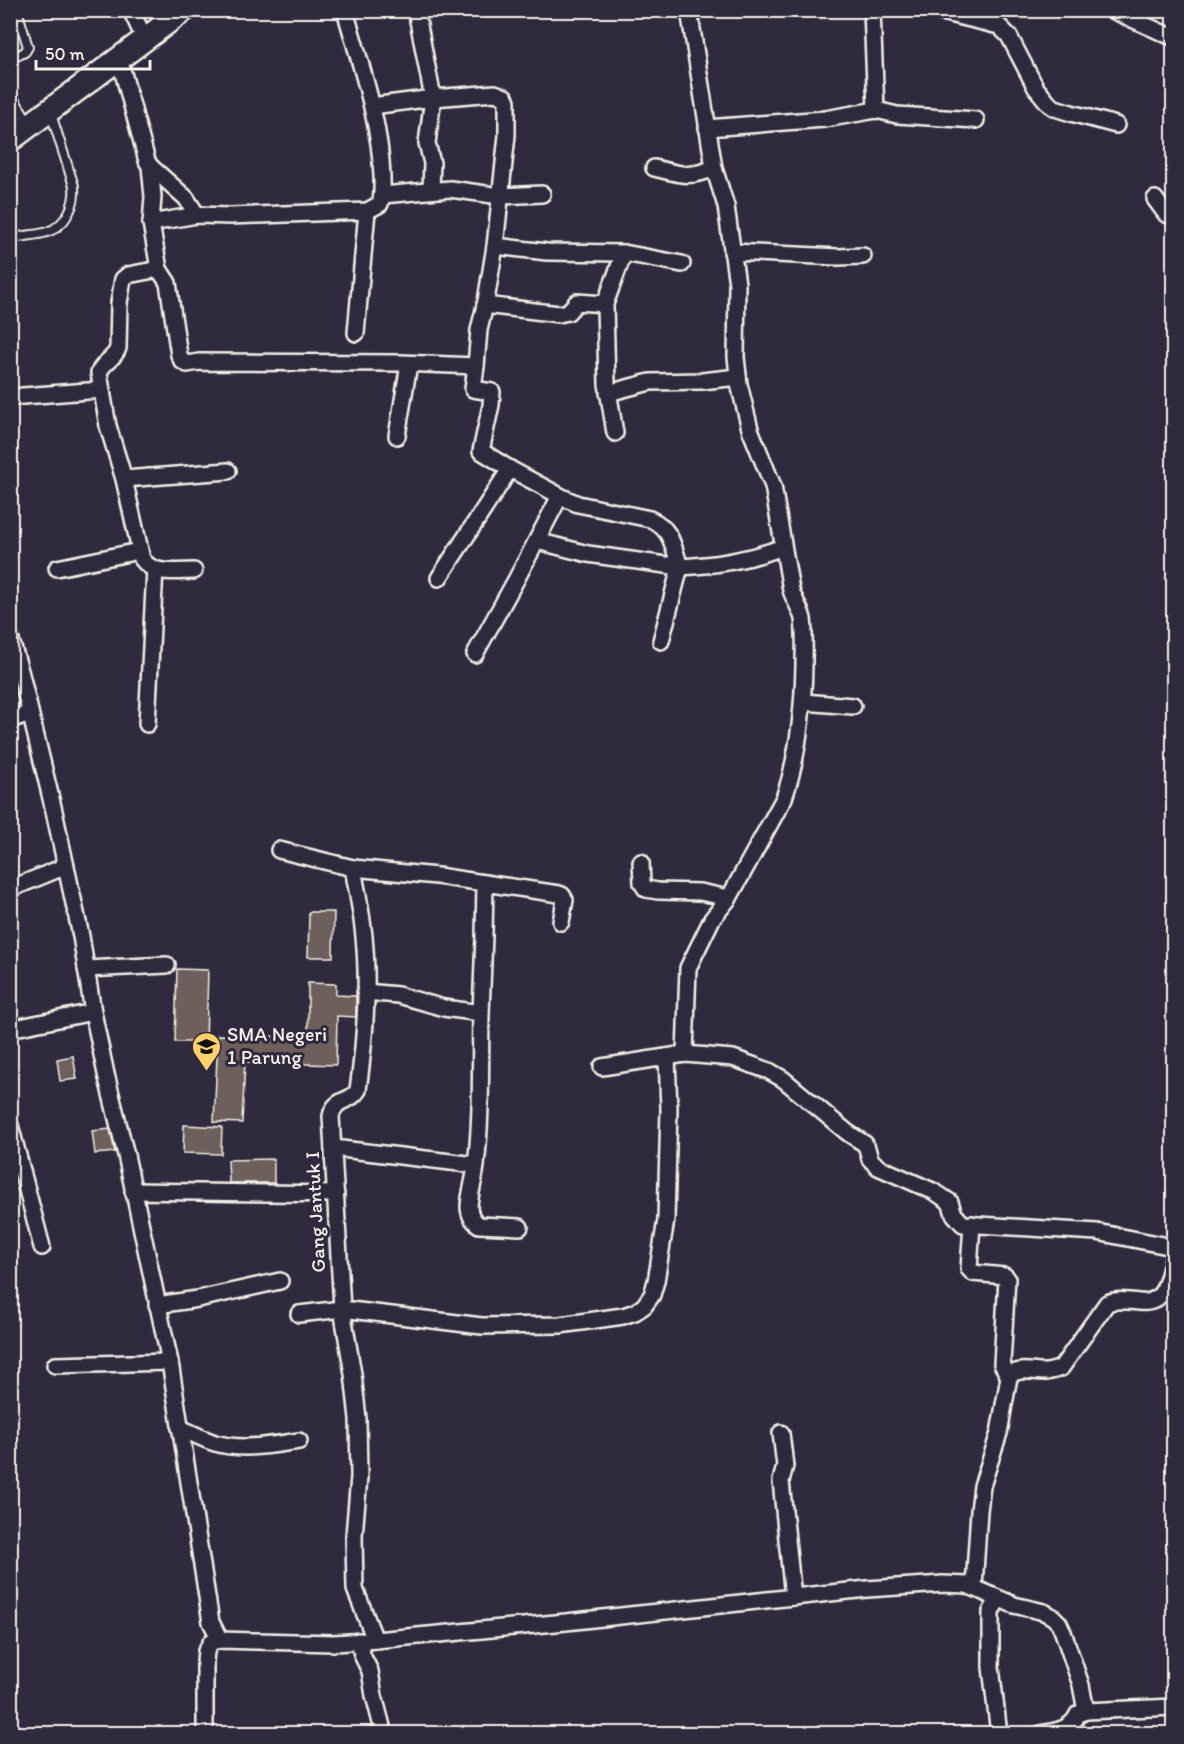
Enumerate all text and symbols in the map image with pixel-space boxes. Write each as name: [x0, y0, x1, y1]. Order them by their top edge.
scale bar: [36, 33, 150, 71]
text: 50 m: [45, 43, 85, 65]
place label: SMA Negeri 1 Parung: [227, 1022, 327, 1069]
school or university icon: SMA Negeri 1 Parung: [190, 1030, 222, 1072]
street label: Gang Jantuk I: [300, 1151, 330, 1273]

